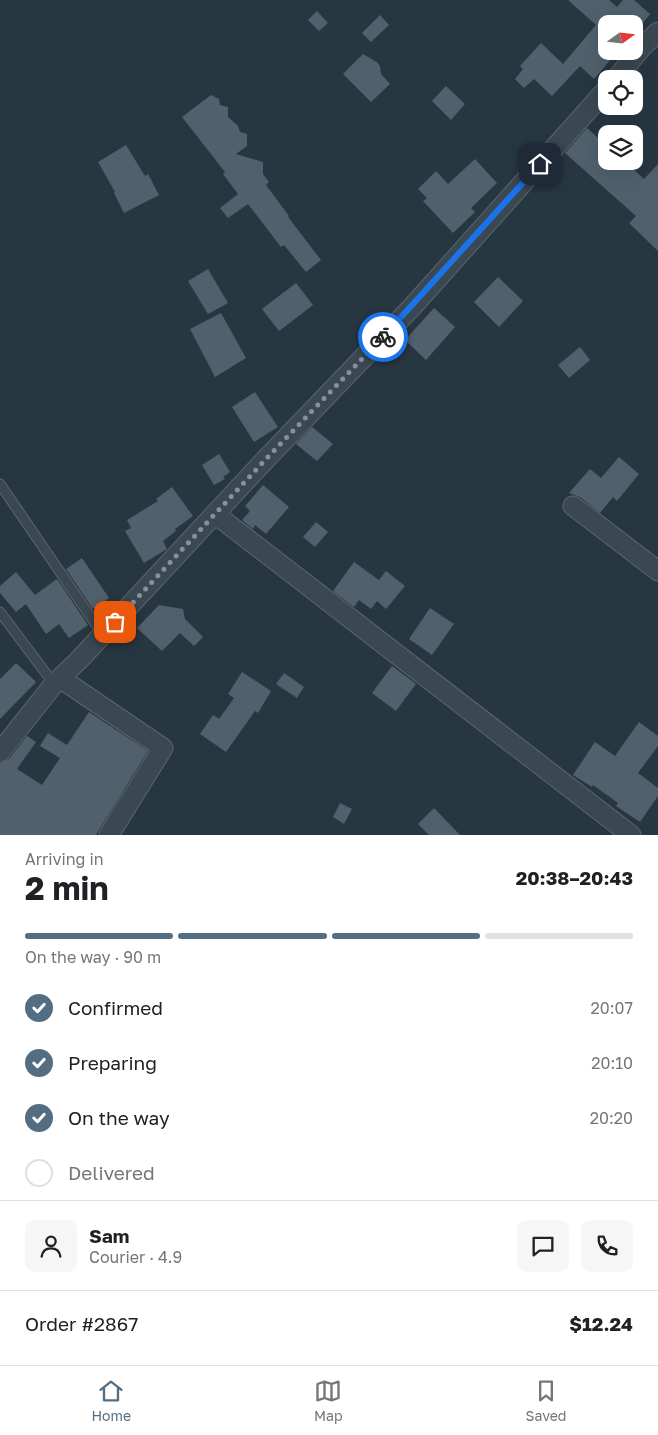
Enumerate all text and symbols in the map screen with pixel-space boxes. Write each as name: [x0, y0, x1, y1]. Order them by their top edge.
north arrow: [598, 15, 642, 60]
map controls: [598, 15, 643, 170]
button: locate: [598, 70, 643, 115]
button: layers: [598, 125, 643, 170]
pin: [519, 143, 561, 185]
icon: home: [526, 150, 554, 178]
courier: [358, 312, 408, 362]
icon: bike: [369, 323, 397, 351]
pin: [94, 601, 136, 643]
icon: bag: [101, 608, 129, 636]
text: Arriving in: [25, 849, 104, 869]
text: 20:38–20:43: [516, 866, 633, 889]
text: 2 min: [25, 869, 109, 907]
text: On the way · 90 m: [25, 947, 161, 967]
icon: check: [25, 994, 53, 1022]
text: Confirmed: [68, 996, 163, 1019]
text: 20:07: [591, 998, 633, 1018]
icon: check: [25, 1049, 53, 1077]
text: Preparing: [68, 1051, 157, 1074]
text: 20:10: [591, 1053, 633, 1073]
icon: check: [25, 1104, 53, 1132]
text: On the way: [68, 1106, 170, 1129]
text: 20:20: [590, 1108, 633, 1128]
text: Delivered: [68, 1161, 155, 1184]
button: person: [25, 1220, 77, 1272]
button: chat: [517, 1220, 569, 1272]
button: phone: [581, 1220, 633, 1272]
text: Sam: [89, 1224, 129, 1247]
text: Courier · 4.9: [89, 1247, 182, 1267]
text: Order #2867: [25, 1312, 138, 1335]
text: $12.24: [569, 1312, 633, 1335]
tab: Home: [91, 1377, 131, 1424]
tab: Map: [314, 1377, 343, 1424]
tab: Saved: [526, 1377, 566, 1424]

